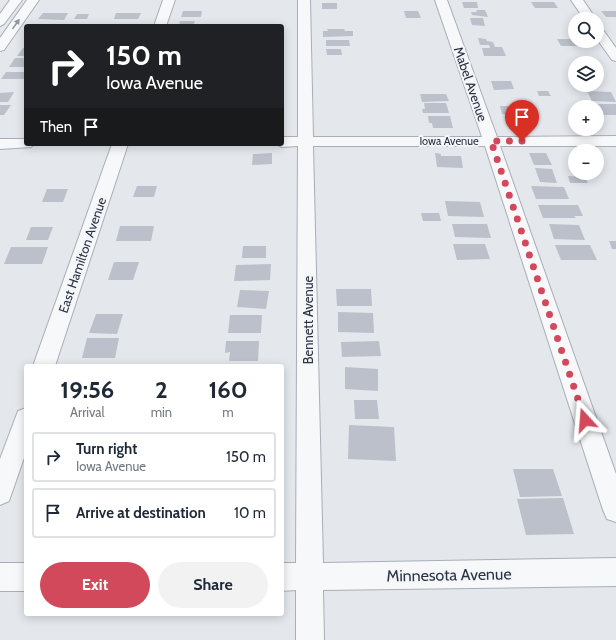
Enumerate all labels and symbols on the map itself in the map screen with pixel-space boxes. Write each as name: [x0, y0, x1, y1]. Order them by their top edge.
one-way arrow: [12, 18, 20, 29]
street label: Mabel Avenue: [451, 45, 491, 124]
pin: [505, 100, 539, 141]
street label: Iowa Avenue: [419, 134, 479, 148]
street label: East Hamilton Avenue: [55, 195, 109, 315]
street label: Bennett Avenue: [300, 275, 316, 364]
position arrow: [564, 399, 606, 441]
street label: Minnesota Avenue: [386, 564, 512, 586]

